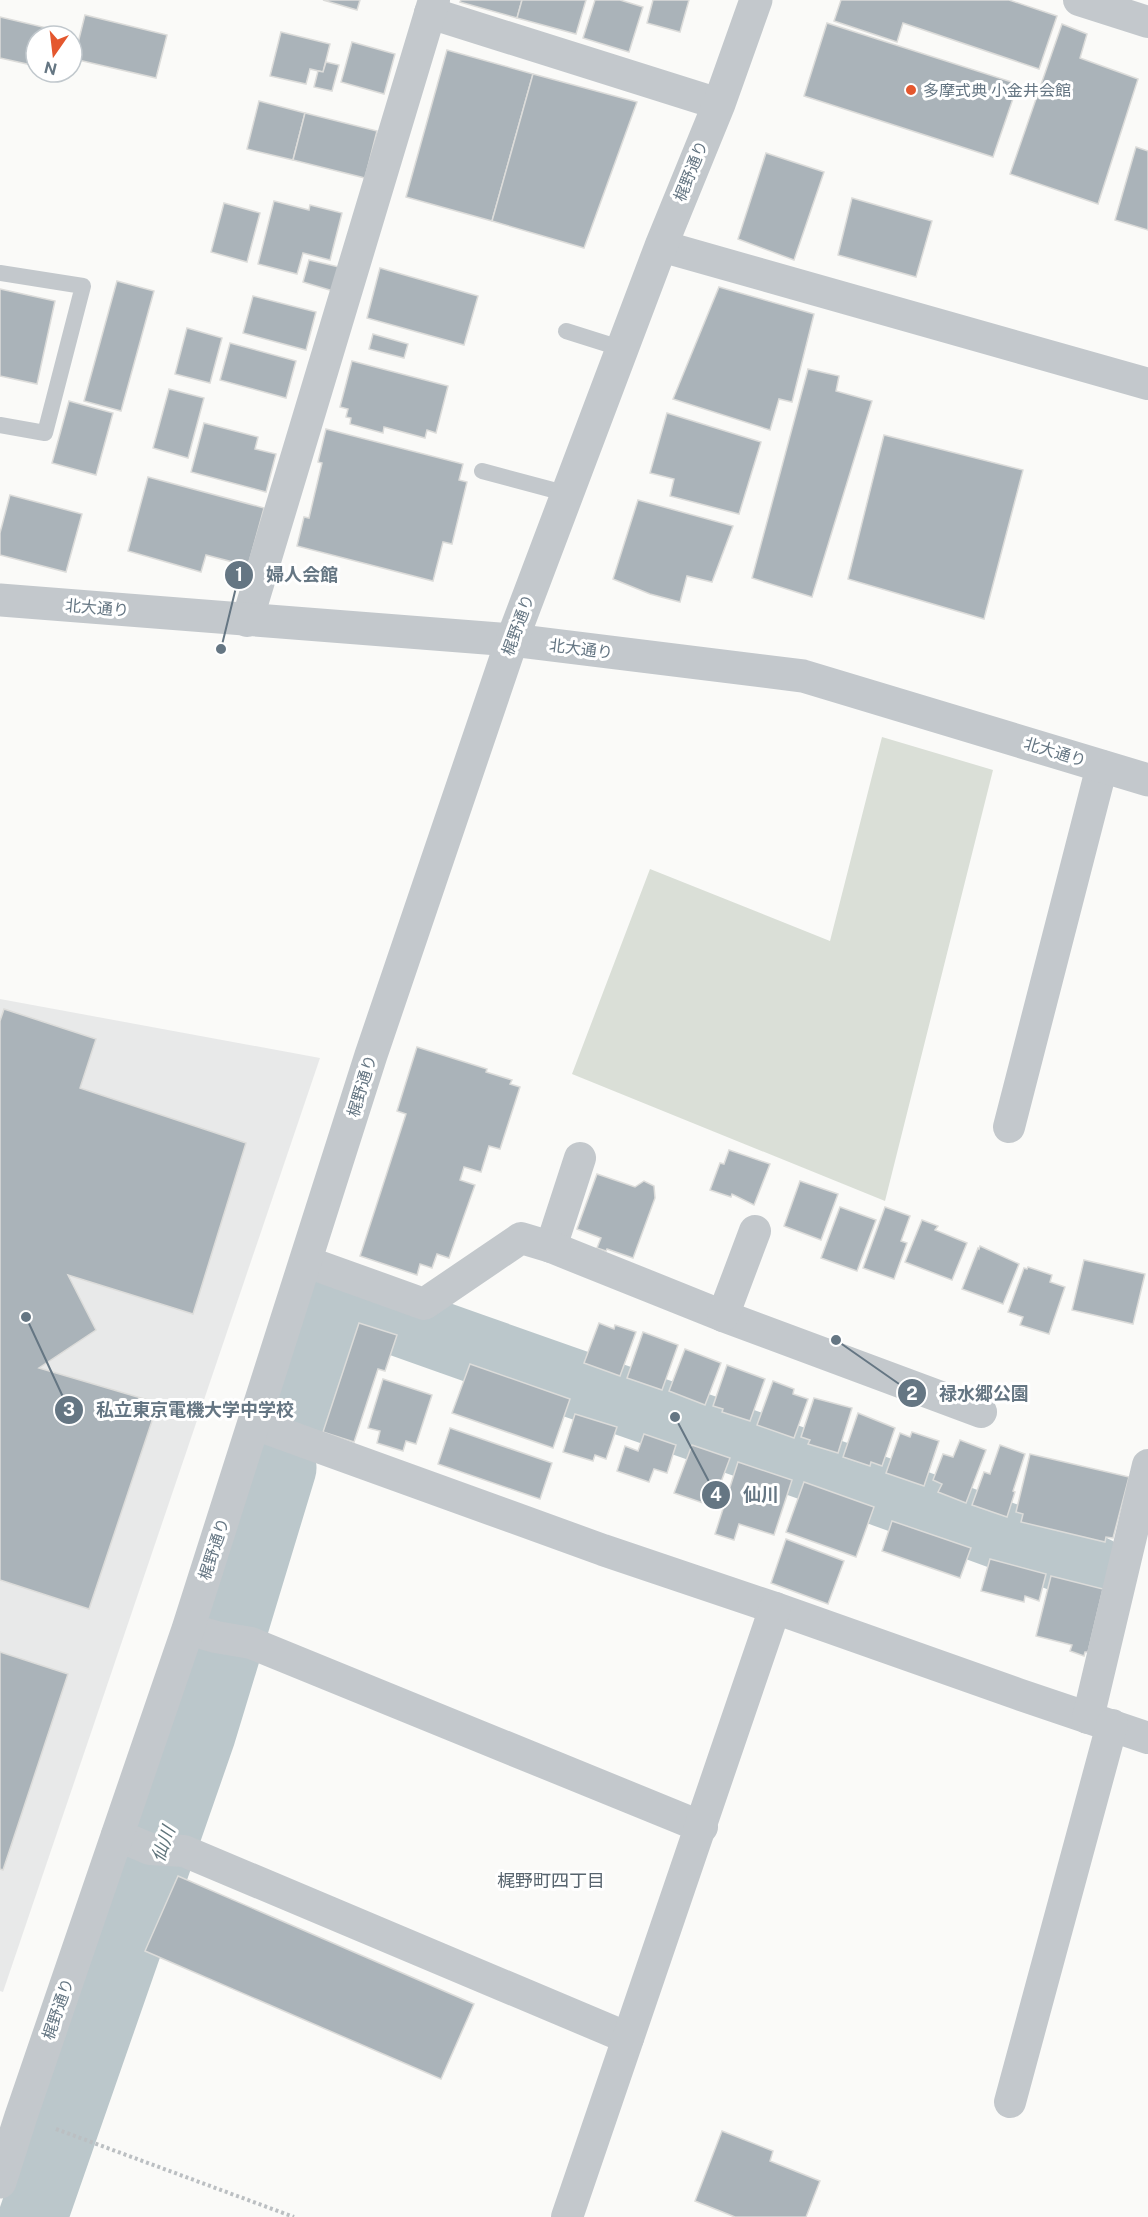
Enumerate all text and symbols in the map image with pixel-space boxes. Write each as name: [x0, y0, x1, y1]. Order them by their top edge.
north arrow: [24, 24, 84, 84]
text: N: [42, 57, 59, 79]
place label: 多摩式典 小金井会館: [923, 81, 1071, 100]
marker: 多摩式典 小金井会館: [904, 83, 918, 97]
street label: 梶野通り: [670, 138, 712, 204]
callout: 婦人会館: [224, 557, 350, 593]
text: 1: [235, 564, 243, 585]
text: 婦人会館: [266, 564, 338, 585]
street label: 梶野通り: [498, 592, 538, 658]
street label: 北大通り: [64, 596, 130, 620]
street label: 北大通り: [548, 636, 614, 662]
street label: 北大通り: [1022, 734, 1088, 770]
street label: 梶野通り: [344, 1053, 380, 1119]
callout: 禄水郷公園: [897, 1375, 1041, 1411]
text: 2: [906, 1383, 918, 1404]
text: 禄水郷公園: [939, 1383, 1029, 1404]
callout: 私立東京電機大学中学校: [54, 1392, 306, 1428]
text: 3: [63, 1399, 75, 1420]
text: 私立東京電機大学中学校: [96, 1399, 294, 1420]
callout: 仙川: [701, 1477, 791, 1513]
text: 4: [710, 1484, 722, 1505]
text: 仙川: [743, 1484, 779, 1505]
street label: 梶野通り: [195, 1516, 233, 1582]
water label: 仙川: [147, 1822, 179, 1864]
district label: 梶野町四丁目: [497, 1870, 605, 1891]
street label: 梶野通り: [39, 1976, 77, 2042]

